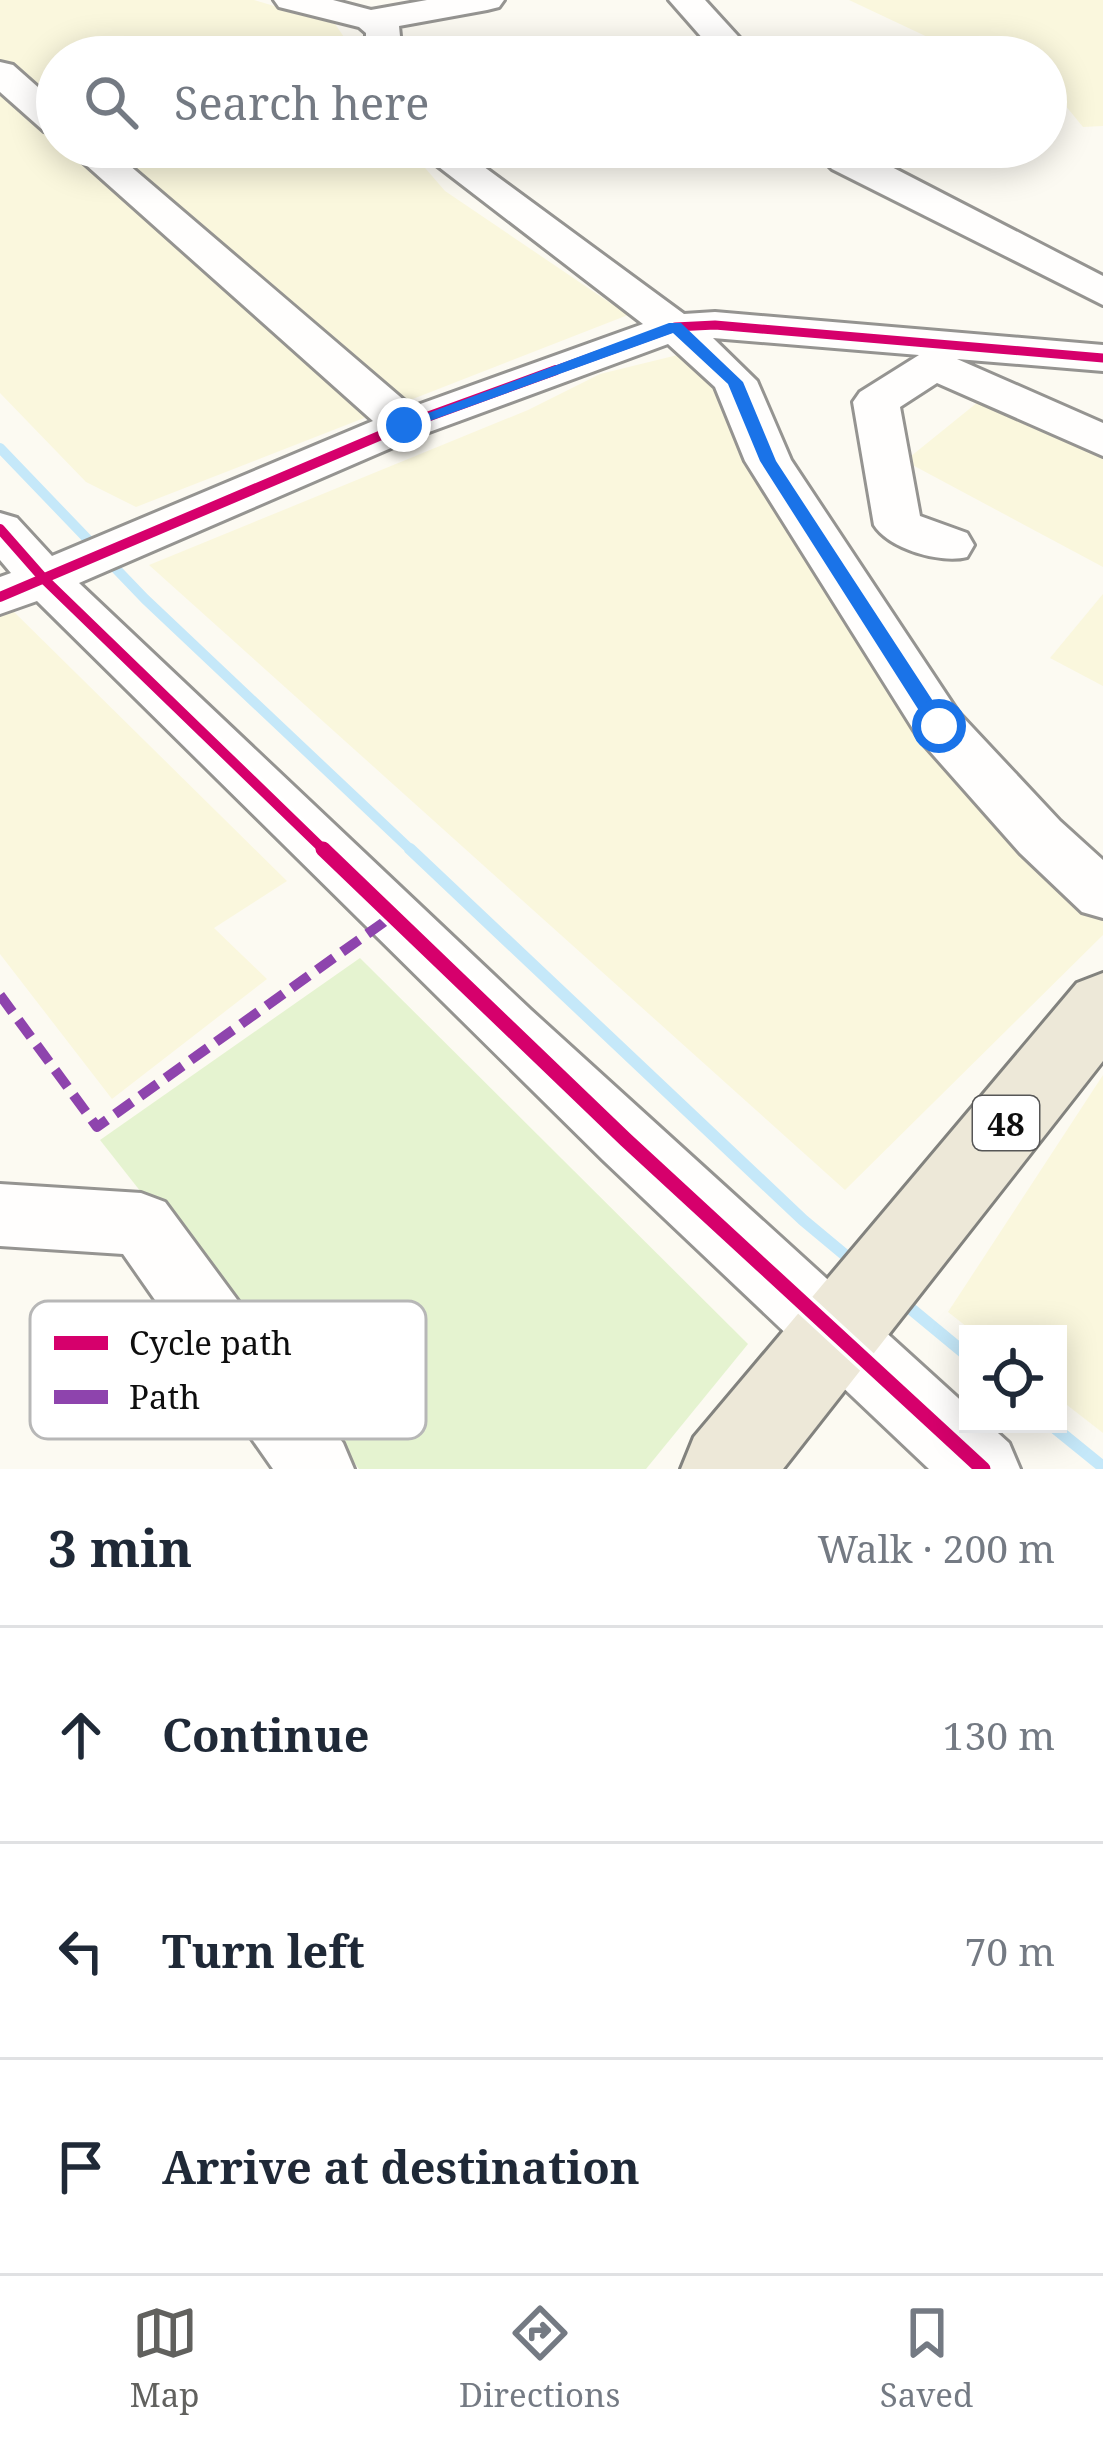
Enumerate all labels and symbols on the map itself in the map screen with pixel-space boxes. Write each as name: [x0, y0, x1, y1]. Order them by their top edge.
route end: [377, 398, 431, 452]
route start: [912, 699, 966, 753]
road number: 48: [973, 1096, 1039, 1150]
legend: [30, 1301, 426, 1439]
text: Cycle path: [129, 1320, 292, 1365]
text: Path: [129, 1374, 200, 1419]

